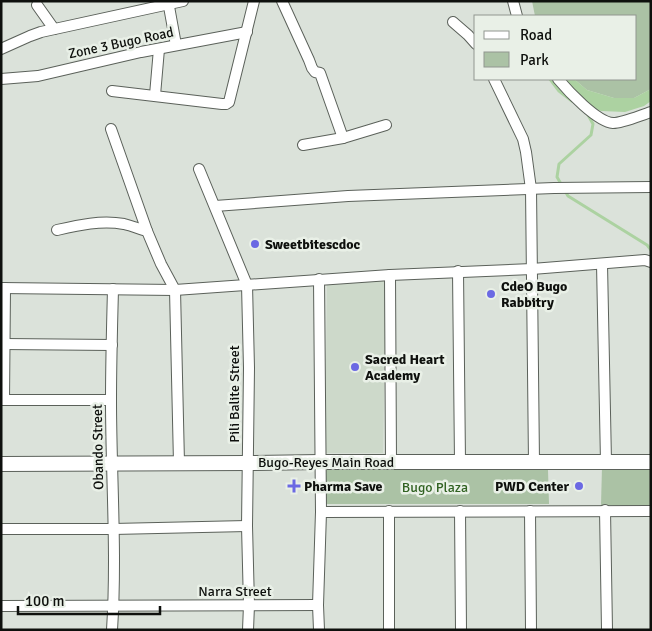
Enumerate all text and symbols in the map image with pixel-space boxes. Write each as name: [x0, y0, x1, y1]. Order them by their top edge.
legend: [474, 15, 637, 80]
street label: Zone 3 Bugo Road: [67, 24, 175, 62]
text: Road: [520, 26, 552, 44]
text: Park: [520, 51, 549, 69]
place label: Sweetbitescdoc: [265, 236, 361, 253]
marker: Sweetbitescdoc: [249, 238, 261, 250]
place label: CdeO Bugo Rabbitry: [501, 278, 567, 311]
marker: CdeO Bugo Rabbitry: [485, 288, 497, 300]
street label: Pili Balite Street: [226, 345, 243, 443]
place label: Sacred Heart Academy: [365, 351, 445, 384]
marker: Sacred Heart Academy: [349, 361, 361, 373]
street label: Obando Street: [89, 404, 107, 490]
street label: Bugo-Reyes Main Road: [258, 454, 394, 471]
place label: Pharma Save: [304, 478, 383, 495]
place label: PWD Center: [495, 478, 569, 495]
park label: Bugo Plaza: [402, 479, 468, 496]
marker: Pharma Save: [288, 480, 300, 492]
marker: PWD Center: [573, 480, 585, 492]
street label: Narra Street: [198, 583, 272, 600]
scale bar: [18, 584, 160, 616]
text: 100 m: [25, 592, 65, 610]

